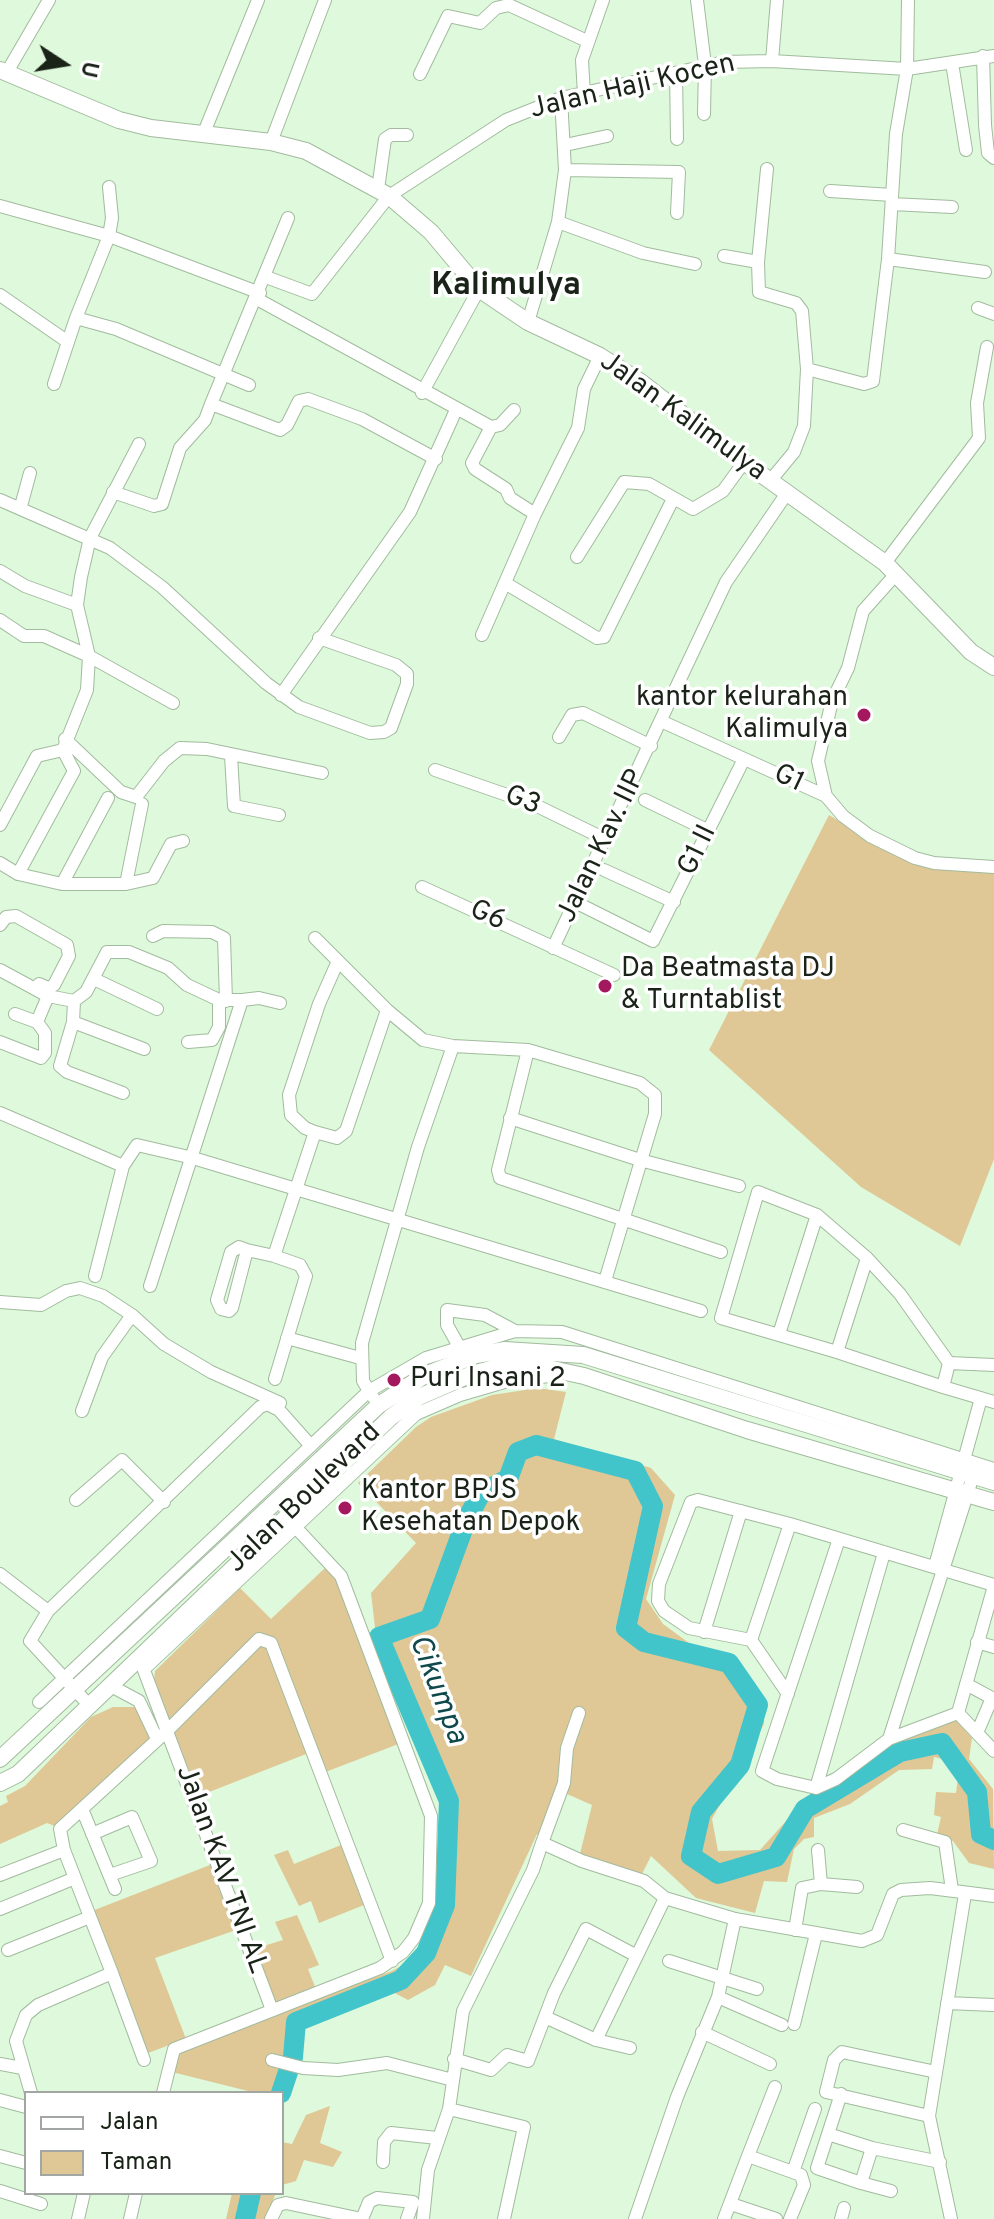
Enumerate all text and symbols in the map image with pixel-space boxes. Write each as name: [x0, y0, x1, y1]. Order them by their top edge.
north arrow: [24, 24, 104, 104]
street label: Jalan Haji Kocen: [527, 48, 739, 128]
text: U: [73, 59, 103, 80]
district label: Kalimulya: [431, 269, 581, 307]
street label: Jalan Kalimulya: [592, 346, 772, 490]
place label: kantor kelurahan Kalimulya: [636, 682, 848, 748]
marker: kantor kelurahan Kalimulya: [855, 706, 873, 724]
street label: G1: [767, 758, 809, 802]
street label: Jalan Kav. IIP: [551, 765, 655, 929]
street label: G3: [499, 780, 545, 824]
street label: G1 II: [672, 820, 726, 882]
street label: G6: [464, 894, 510, 940]
place label: Da Beatmasta DJ & Turntablist: [621, 953, 835, 1019]
marker: Da Beatmasta DJ & Turntablist: [596, 977, 614, 995]
place label: Puri Insani 2: [410, 1363, 566, 1397]
marker: Puri Insani 2: [385, 1371, 403, 1389]
street label: Jalan Boulevard: [221, 1417, 389, 1581]
place label: Kantor BPJS Kesehatan Depok: [361, 1475, 580, 1541]
marker: Kantor BPJS Kesehatan Depok: [336, 1499, 354, 1517]
water label: Cikumpa: [399, 1630, 473, 1750]
street label: Jalan KAV TNI AL: [167, 1761, 273, 1979]
legend: [24, 2091, 284, 2195]
text: Jalan: [100, 2108, 158, 2138]
text: Taman: [100, 2148, 172, 2178]

